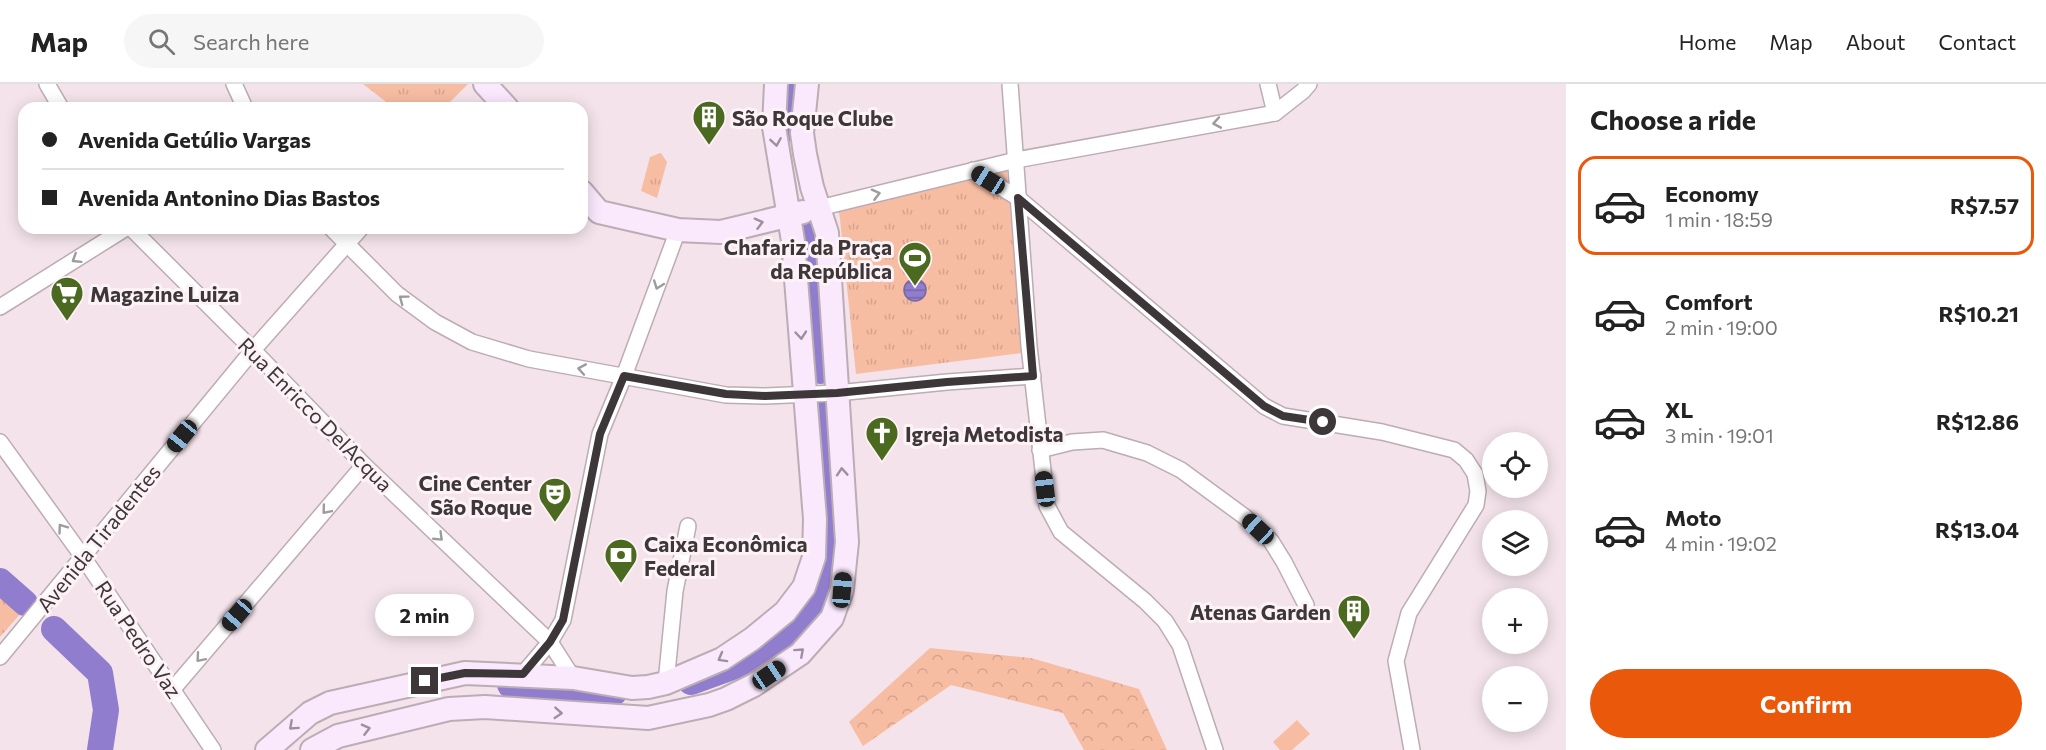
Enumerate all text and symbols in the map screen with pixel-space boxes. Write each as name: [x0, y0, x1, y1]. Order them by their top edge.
search box: [124, 14, 544, 68]
text: Map: [30, 24, 88, 58]
icon: search: [145, 25, 178, 58]
text: Search here: [193, 28, 309, 55]
text: Home: [1679, 29, 1736, 54]
text: Map: [1769, 29, 1813, 54]
text: About: [1846, 29, 1905, 54]
text: Contact: [1938, 29, 2016, 54]
building icon: São Roque Clube: [691, 99, 727, 146]
text: Choose a ride: [1590, 103, 1756, 136]
place label: São Roque Clube: [732, 105, 893, 130]
one-way arrow: [1212, 116, 1222, 129]
text: Avenida Getúlio Vargas: [78, 126, 311, 153]
one-way arrow: [770, 138, 782, 147]
car: [968, 163, 1008, 197]
icon: car: [1593, 179, 1647, 233]
text: Economy: [1665, 180, 1759, 207]
text: Avenida Antonino Dias Bastos: [78, 184, 380, 211]
one-way arrow: [871, 189, 881, 202]
text: R$7.57: [1950, 192, 2019, 219]
text: 1 min · 18:59: [1665, 207, 1773, 231]
one-way arrow: [754, 217, 764, 230]
place label: Chafariz da Praça da República: [724, 234, 892, 283]
sports icon: Chafariz da Praça da República: [897, 240, 933, 287]
one-way arrow: [72, 252, 83, 263]
supermarket icon: Magazine Luiza: [49, 275, 85, 322]
one-way arrow: [653, 279, 666, 290]
place label: Magazine Luiza: [90, 281, 239, 306]
icon: car: [1593, 287, 1647, 341]
text: Comfort: [1665, 288, 1753, 315]
one-way arrow: [399, 295, 410, 306]
text: R$10.21: [1939, 300, 2019, 327]
text: 2 min · 19:00: [1665, 315, 1778, 339]
one-way arrow: [794, 331, 807, 340]
street label: Rua Enricco DelAcqua: [234, 332, 398, 496]
one-way arrow: [578, 363, 588, 376]
icon: car: [1593, 395, 1647, 449]
text: XL: [1665, 396, 1693, 423]
route start: [1309, 408, 1336, 435]
text: R$12.86: [1936, 408, 2019, 435]
church icon: Igreja Metodista: [864, 415, 900, 462]
car: [164, 416, 200, 456]
place label: Igreja Metodista: [905, 421, 1064, 446]
text: 3 min · 19:01: [1665, 423, 1774, 447]
map controls: [1482, 432, 1548, 732]
button: locate: [1482, 432, 1548, 498]
street label: Avenida Tiradentes: [31, 459, 165, 617]
one-way arrow: [836, 468, 849, 477]
place label: Cine Center São Roque: [419, 470, 532, 519]
car: [1034, 470, 1056, 508]
theatre icon: Cine Center São Roque: [537, 476, 573, 523]
one-way arrow: [323, 503, 334, 514]
icon: car: [1593, 503, 1647, 557]
text: Moto: [1665, 504, 1721, 531]
car: [1239, 510, 1277, 548]
button: layers: [1482, 510, 1548, 576]
text: R$13.04: [1935, 516, 2019, 543]
one-way arrow: [58, 524, 69, 535]
one-way arrow: [433, 530, 443, 541]
place label: Caixa Econômica Federal: [644, 531, 808, 580]
text: 4 min · 19:02: [1665, 531, 1777, 555]
bank icon: Caixa Econômica Federal: [603, 537, 639, 584]
car: [831, 571, 853, 609]
street label: Rua Pedro Vaz: [91, 576, 187, 702]
button: +: [1482, 588, 1548, 654]
building icon: Atenas Garden: [1336, 593, 1372, 640]
callout: 2 min: [376, 594, 474, 636]
car: [218, 596, 256, 634]
place label: Atenas Garden: [1190, 599, 1331, 624]
text: 2 min: [400, 603, 449, 627]
one-way arrow: [793, 648, 804, 659]
one-way arrow: [196, 651, 207, 662]
one-way arrow: [718, 651, 728, 662]
car: [749, 657, 789, 693]
button: −: [1482, 666, 1548, 732]
route end: [411, 667, 438, 694]
button: Confirm: [1590, 669, 2022, 738]
one-way arrow: [554, 706, 563, 719]
one-way arrow: [289, 719, 300, 730]
one-way arrow: [361, 723, 371, 736]

